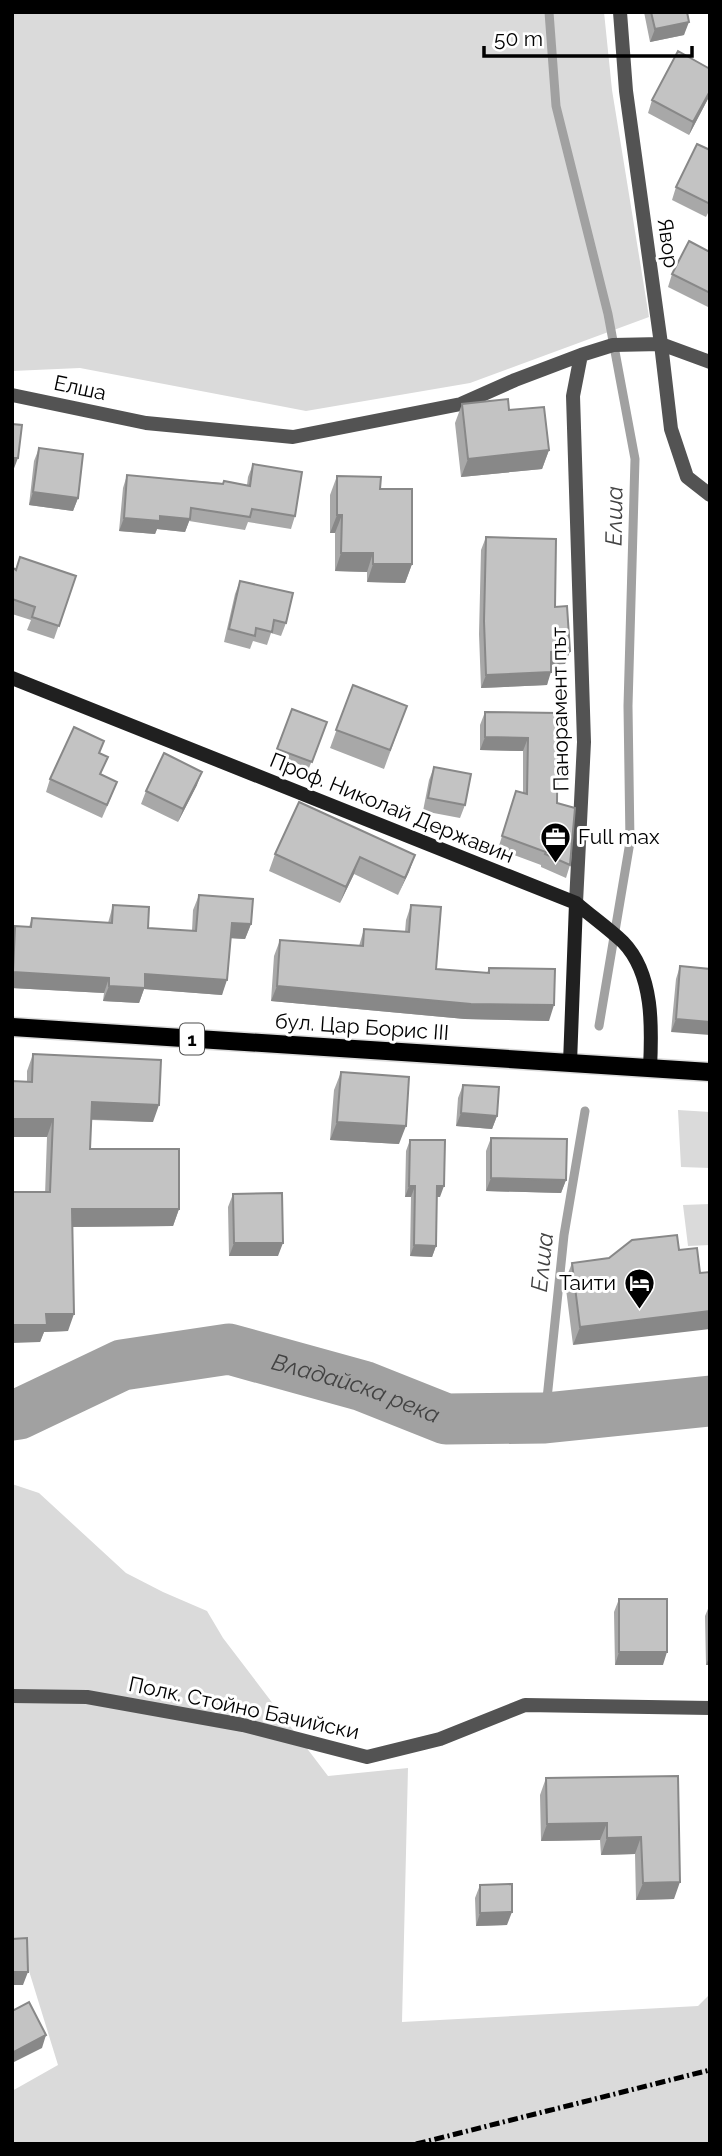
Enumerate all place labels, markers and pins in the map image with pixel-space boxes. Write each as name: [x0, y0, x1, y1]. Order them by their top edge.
office icon: Full max: [538, 820, 572, 864]
place label: Full max: [578, 824, 660, 849]
hotel icon: Таити: [622, 1266, 656, 1310]
place label: Таити: [559, 1270, 616, 1295]

